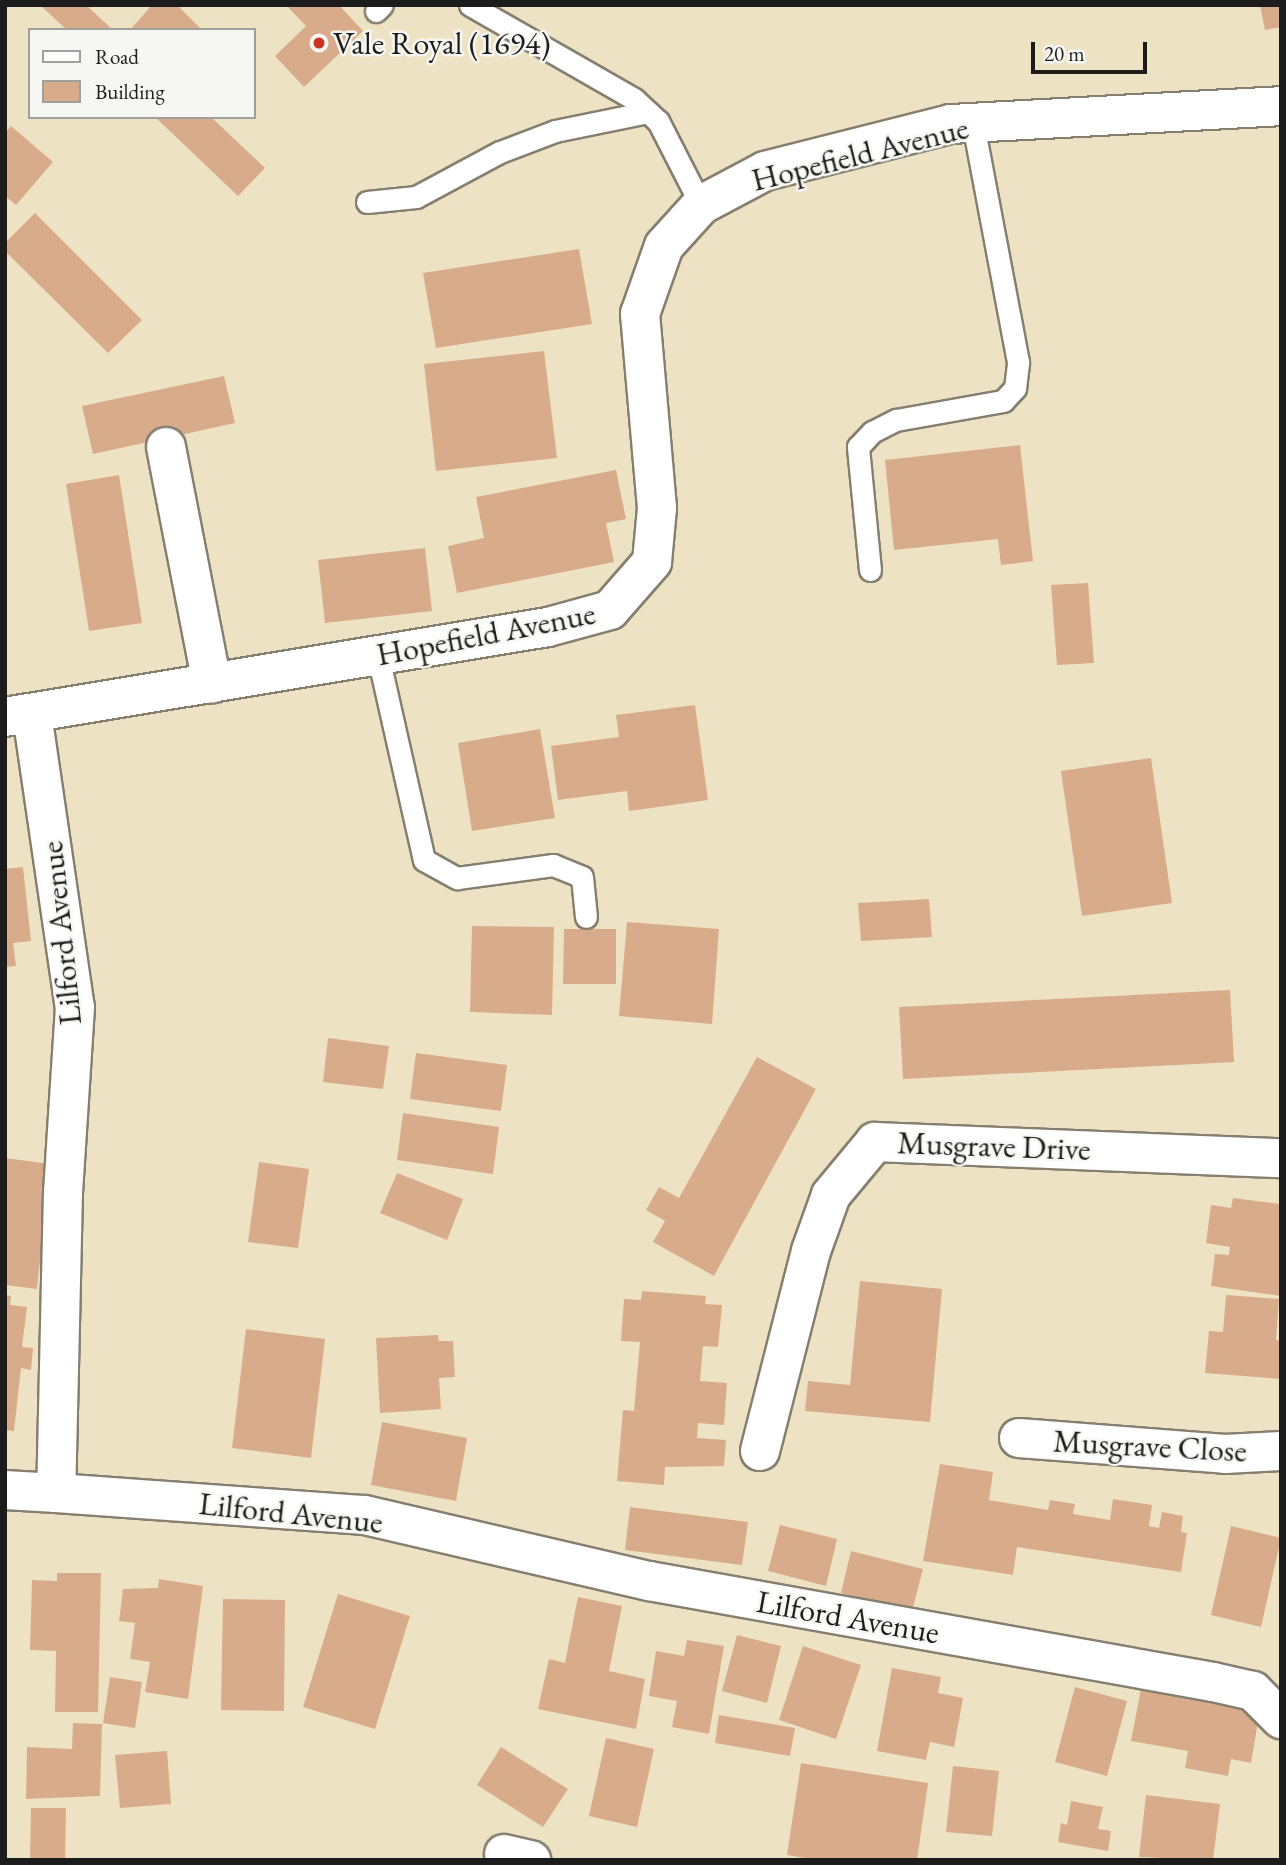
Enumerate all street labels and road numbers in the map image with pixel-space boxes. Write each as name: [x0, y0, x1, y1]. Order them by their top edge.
street label: Hopefield Avenue: [748, 109, 972, 199]
street label: Hopefield Avenue: [373, 594, 599, 674]
street label: Lilford Avenue: [32, 839, 90, 1027]
street label: Musgrave Drive: [897, 1123, 1091, 1169]
street label: Musgrave Close: [1052, 1422, 1248, 1470]
street label: Lilford Avenue: [197, 1484, 385, 1542]
street label: Lilford Avenue: [754, 1582, 942, 1652]

